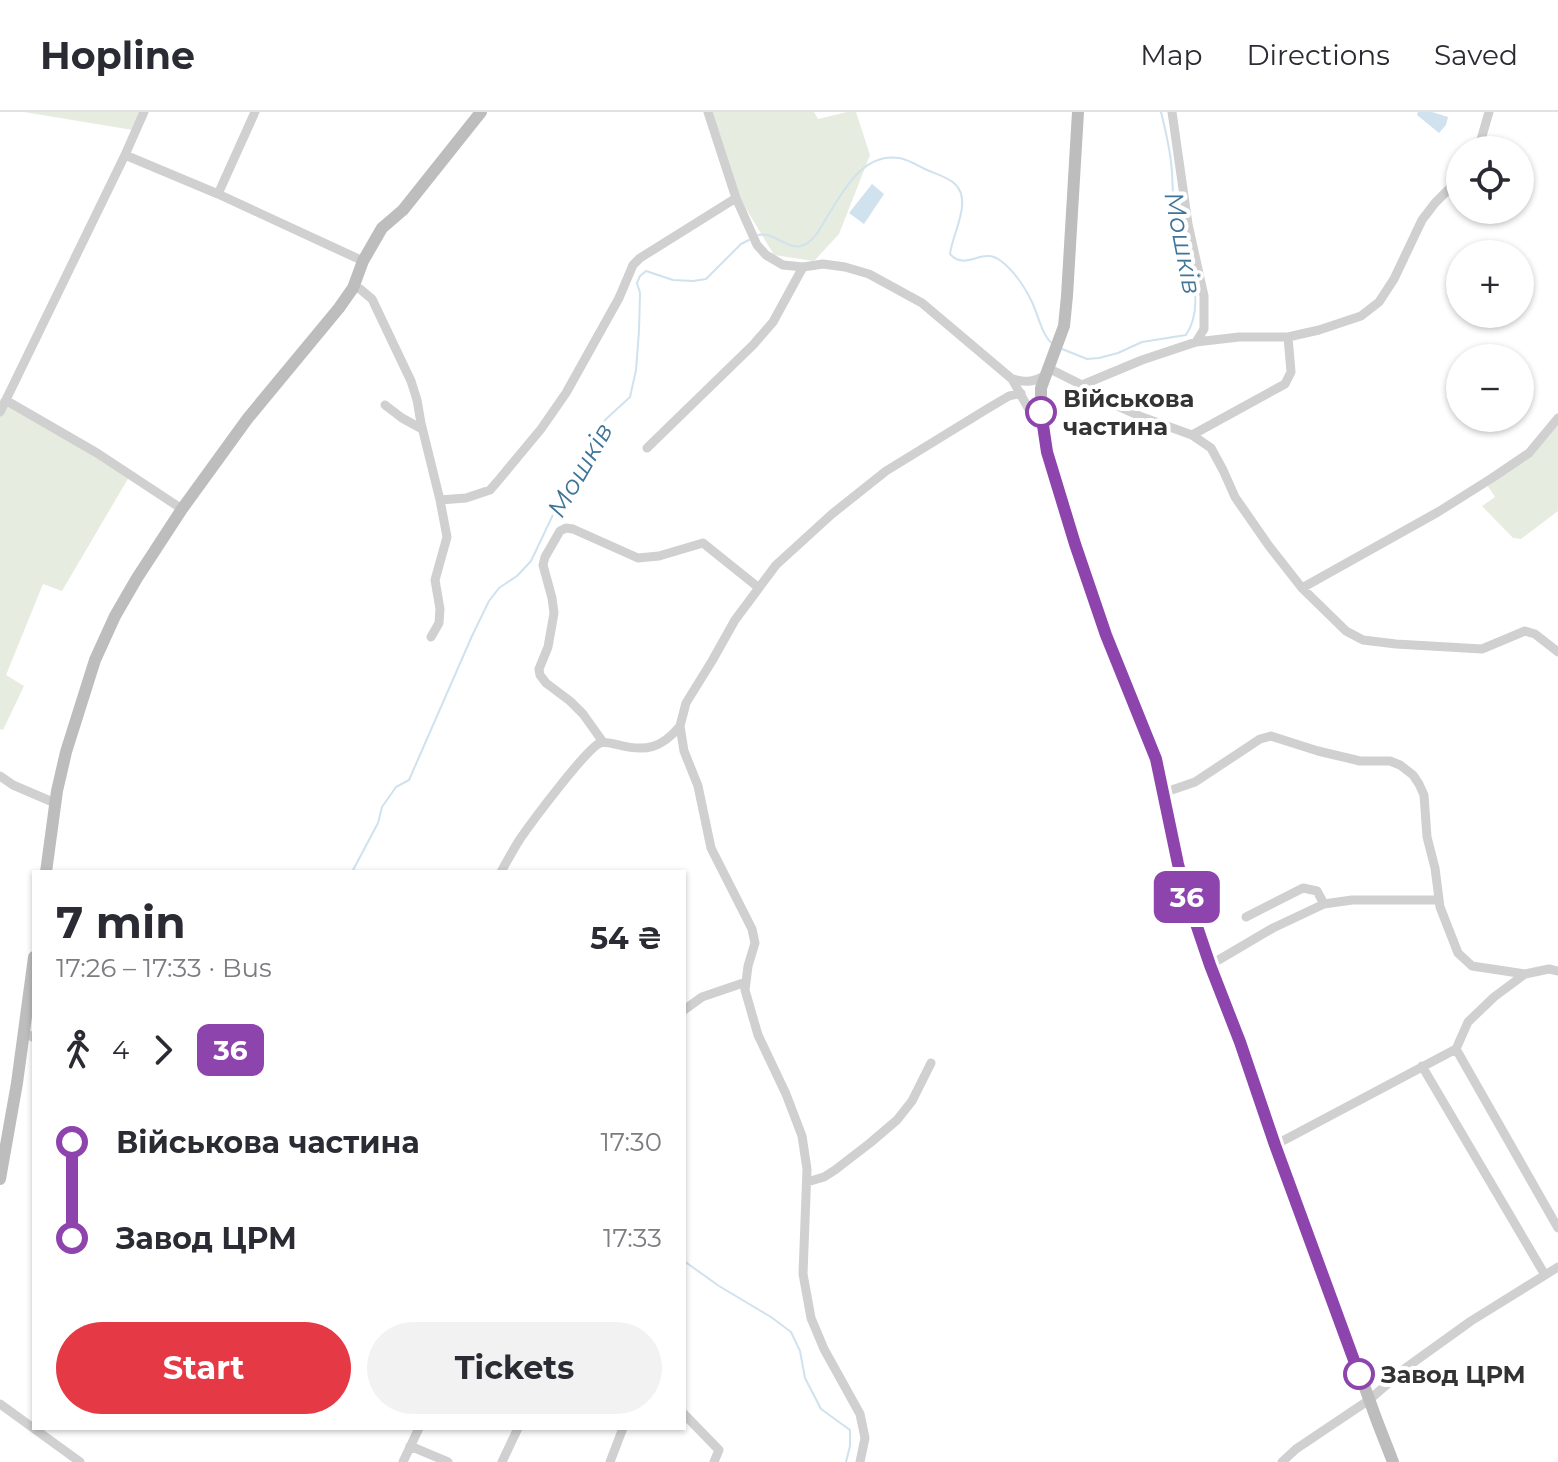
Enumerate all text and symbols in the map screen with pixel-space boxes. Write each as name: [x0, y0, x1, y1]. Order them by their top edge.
text: Hopline: [40, 32, 195, 79]
text: Map: [1140, 38, 1202, 72]
text: Directions: [1246, 38, 1390, 72]
text: Saved: [1434, 38, 1518, 72]
map controls: [1446, 136, 1534, 432]
button: locate: [1446, 136, 1534, 224]
water label: Мошків: [1157, 189, 1209, 297]
button: +: [1446, 240, 1534, 328]
button: −: [1446, 344, 1534, 432]
place label: Військова частина: [1063, 384, 1194, 441]
marker: Військова частина: [1026, 397, 1056, 427]
water label: Мошків: [540, 417, 620, 523]
line badge: 36: [1151, 871, 1223, 923]
text: 36: [1170, 880, 1204, 914]
text: 7 min: [56, 895, 186, 949]
text: 54 ₴: [590, 920, 662, 957]
text: 17:26 – 17:33 · Bus: [56, 952, 272, 984]
icon: walk: [56, 1028, 100, 1072]
icon: forward: [141, 1028, 185, 1072]
text: 36: [213, 1033, 248, 1067]
text: 4: [112, 1034, 129, 1066]
text: Військова частина: [116, 1124, 420, 1161]
text: 17:30: [600, 1126, 662, 1158]
text: Завод ЦРМ: [116, 1220, 297, 1257]
text: 17:33: [603, 1222, 662, 1254]
button: Start: [56, 1322, 351, 1414]
button: Tickets: [367, 1322, 662, 1414]
marker: Завод ЦРМ: [1344, 1359, 1374, 1389]
place label: Завод ЦРМ: [1380, 1360, 1526, 1389]

